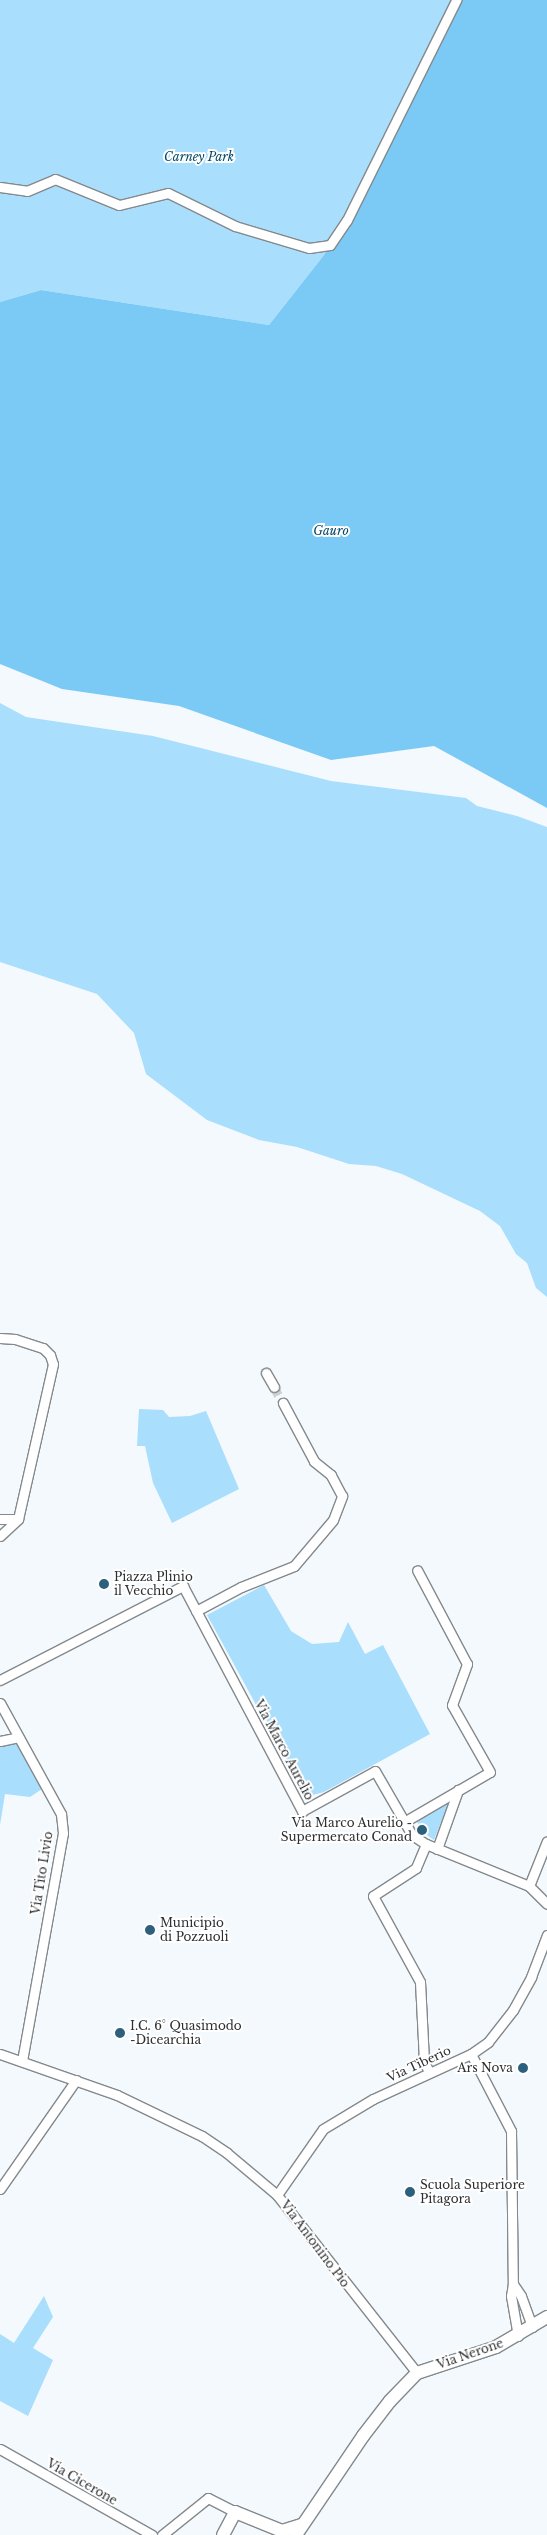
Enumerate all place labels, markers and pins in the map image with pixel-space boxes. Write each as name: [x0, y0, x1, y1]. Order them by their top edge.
place label: Piazza Plinio il Vecchio: [114, 1570, 193, 1598]
marker: Piazza Plinio il Vecchio: [98, 1578, 110, 1590]
place label: Via Marco Aurelio - Supermercato Conad: [281, 1816, 412, 1844]
marker: Via Marco Aurelio - Supermercato Conad: [416, 1824, 428, 1836]
place label: Municipio di Pozzuoli: [160, 1916, 229, 1944]
marker: Municipio di Pozzuoli: [144, 1924, 156, 1936]
place label: I.C. 6° Quasimodo -Dicearchia: [130, 2019, 242, 2047]
marker: I.C. 6° Quasimodo -Dicearchia: [114, 2027, 126, 2039]
place label: Ars Nova: [457, 2061, 513, 2075]
marker: Ars Nova: [517, 2062, 529, 2074]
place label: Scuola Superiore Pitagora: [420, 2178, 525, 2206]
marker: Scuola Superiore Pitagora: [404, 2186, 416, 2198]

